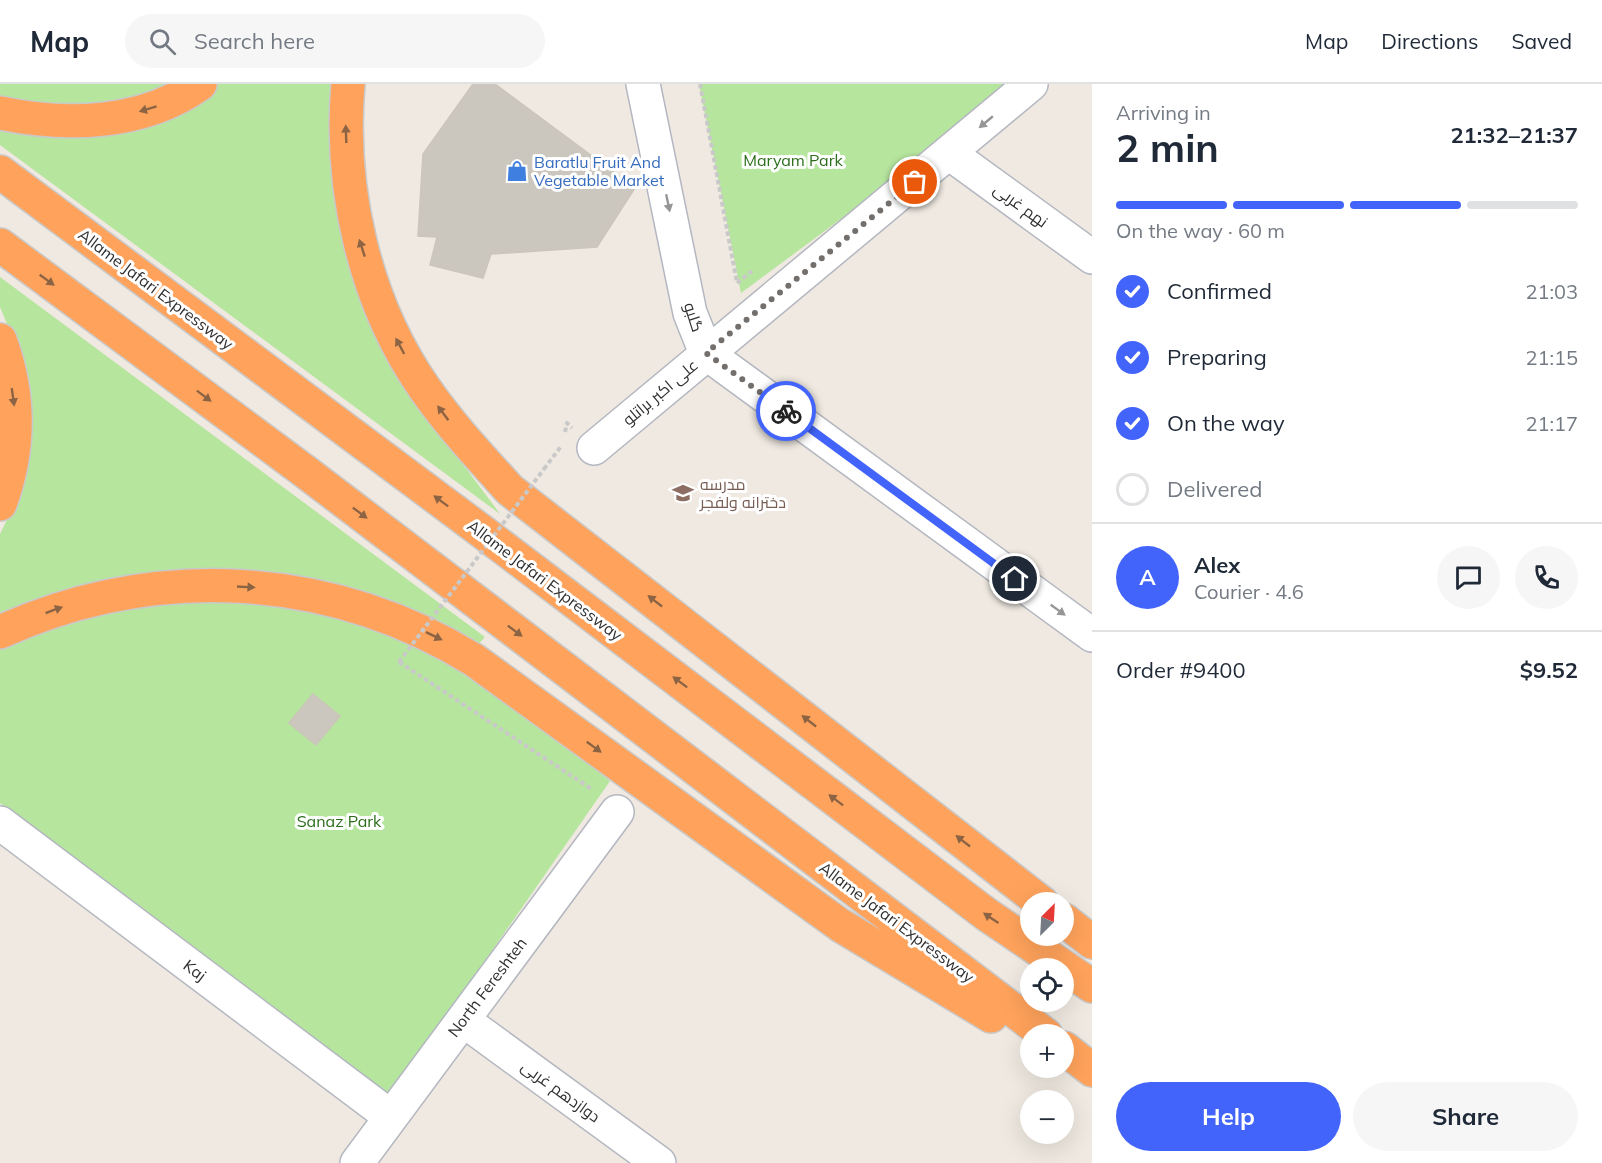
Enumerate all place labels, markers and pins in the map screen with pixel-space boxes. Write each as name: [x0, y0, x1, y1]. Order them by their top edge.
place label: Baratlu Fruit And Vegetable Market: [534, 152, 665, 190]
pin: [889, 156, 940, 207]
shop icon: Baratlu Fruit And Vegetable Market: [505, 159, 529, 183]
place label: مدرسه دخترانه ولفجر: [699, 474, 786, 512]
school or university icon: مدرسه دخترانه ولفجر: [671, 481, 695, 505]
pin: [989, 553, 1040, 604]

